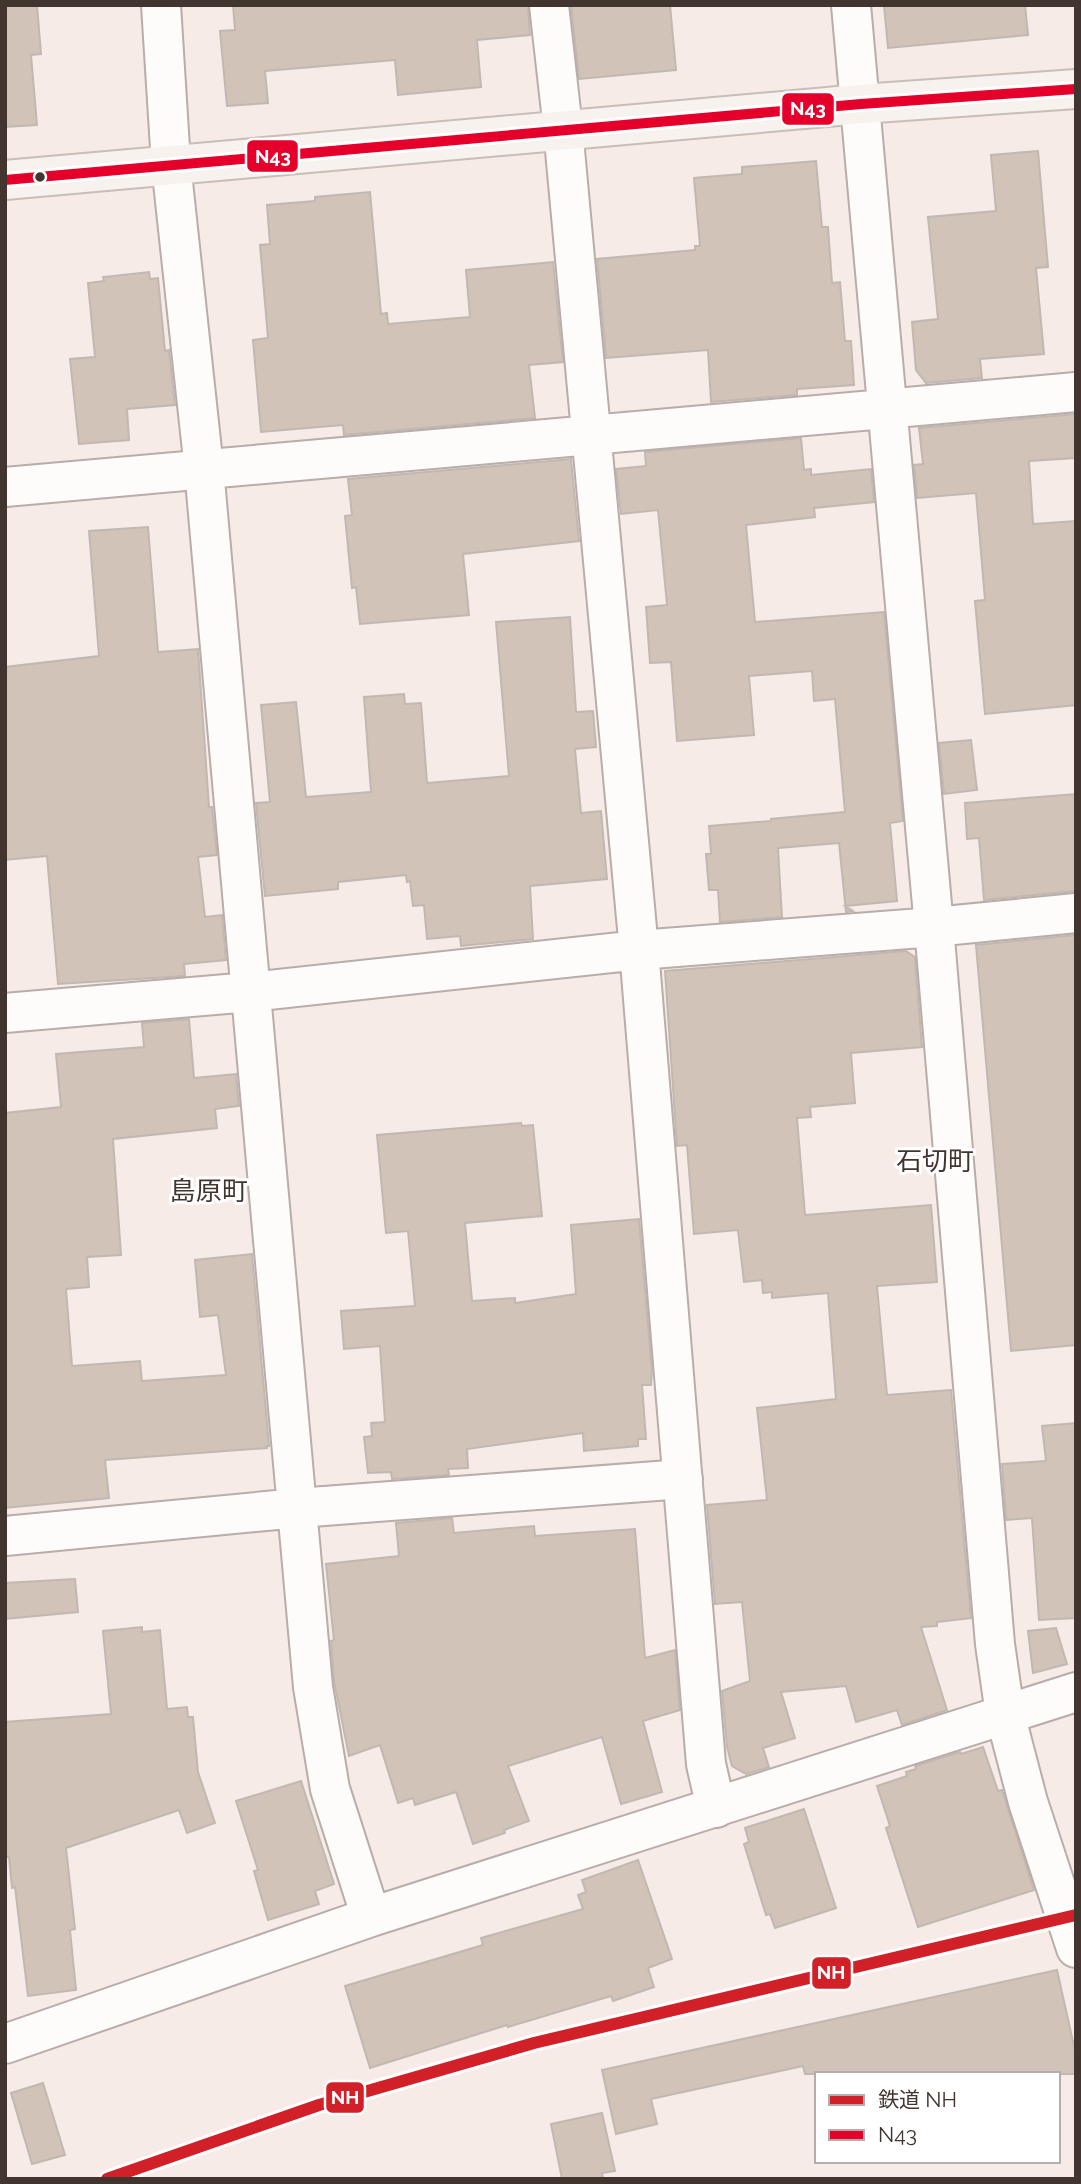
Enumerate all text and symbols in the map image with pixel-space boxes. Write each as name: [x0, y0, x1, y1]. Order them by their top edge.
line badge: N43: [781, 92, 835, 126]
text: N43: [790, 97, 826, 119]
line badge: N43: [246, 139, 299, 173]
text: N43: [255, 145, 291, 167]
unlabelled marker: [33, 170, 47, 184]
district label: 石切町: [896, 1146, 974, 1176]
district label: 島原町: [170, 1176, 248, 1206]
line badge: NH: [811, 1956, 852, 1990]
text: NH: [817, 1961, 845, 1983]
legend: [815, 2072, 1060, 2163]
line badge: NH: [325, 2081, 365, 2114]
text: NH: [331, 2086, 359, 2108]
text: 鉄道 NH: [878, 2087, 957, 2112]
text: N43: [878, 2122, 917, 2147]

